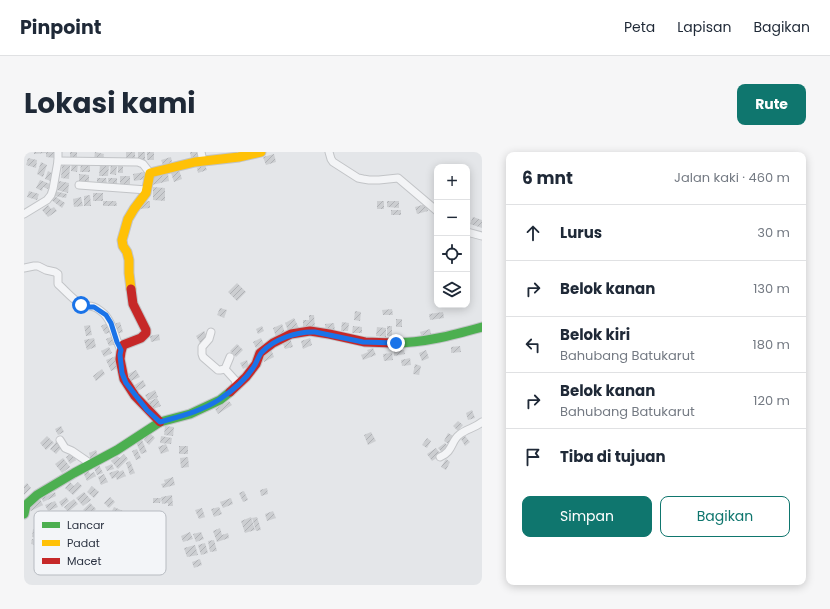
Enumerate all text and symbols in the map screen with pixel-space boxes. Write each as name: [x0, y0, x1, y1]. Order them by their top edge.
text: Pinpoint: [20, 14, 101, 41]
text: Peta: [624, 17, 655, 37]
text: Lapisan: [677, 17, 731, 37]
text: Bagikan: [753, 17, 810, 37]
text: Lokasi kami: [24, 84, 196, 123]
button: Rute: [737, 84, 806, 125]
map controls: [434, 164, 470, 308]
button: +: [434, 164, 470, 200]
text: 6 mnt: [522, 166, 573, 190]
text: Jalan kaki · 460 m: [674, 168, 790, 187]
button: −: [434, 200, 470, 236]
icon: ahead: [522, 222, 544, 244]
text: Lurus: [560, 222, 602, 243]
text: 30 m: [757, 223, 790, 242]
button: locate: [434, 236, 470, 272]
button: layers: [434, 272, 470, 308]
icon: right: [522, 278, 544, 300]
text: Belok kanan: [560, 278, 655, 299]
text: 130 m: [753, 279, 790, 298]
route start: [72, 296, 90, 314]
text: Belok kiri: [560, 324, 630, 345]
route end: [387, 334, 405, 352]
icon: left: [522, 334, 544, 356]
text: 180 m: [753, 335, 790, 354]
text: Bahubang Batukarut: [560, 346, 695, 365]
text: Belok kanan: [560, 380, 655, 401]
icon: right: [522, 390, 544, 412]
text: 120 m: [753, 391, 790, 410]
text: Bahubang Batukarut: [560, 402, 695, 421]
icon: arrive: [522, 446, 544, 468]
text: Tiba di tujuan: [560, 446, 666, 467]
button: Simpan: [522, 496, 652, 537]
button: Bagikan: [660, 496, 790, 537]
legend: [34, 511, 166, 575]
text: Lancar: [67, 517, 104, 533]
text: Padat: [67, 535, 100, 551]
text: Macet: [67, 553, 101, 569]

